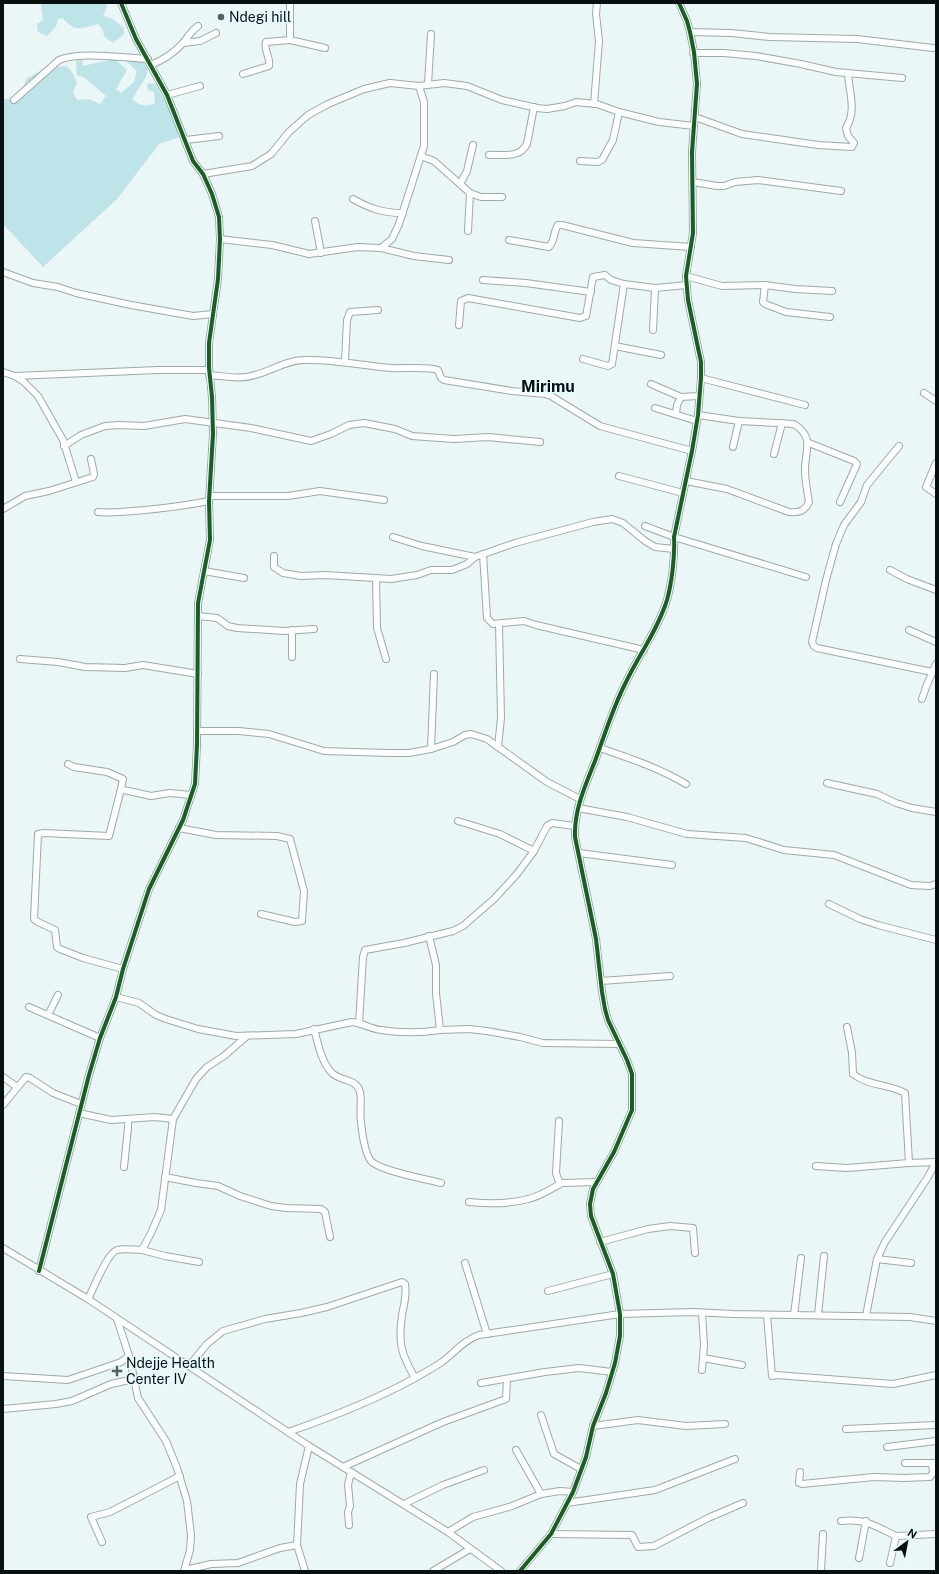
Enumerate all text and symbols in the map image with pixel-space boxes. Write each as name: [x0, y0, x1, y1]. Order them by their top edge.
place label: Ndegi hill: [229, 9, 291, 25]
marker: Ndegi hill: [216, 12, 226, 22]
district label: Mirimu: [521, 377, 575, 396]
place label: Ndejje Health Center IV: [126, 1355, 215, 1387]
marker: Ndejje Health Center IV: [111, 1365, 123, 1377]
north arrow: [887, 1522, 927, 1562]
text: N: [905, 1526, 919, 1541]

